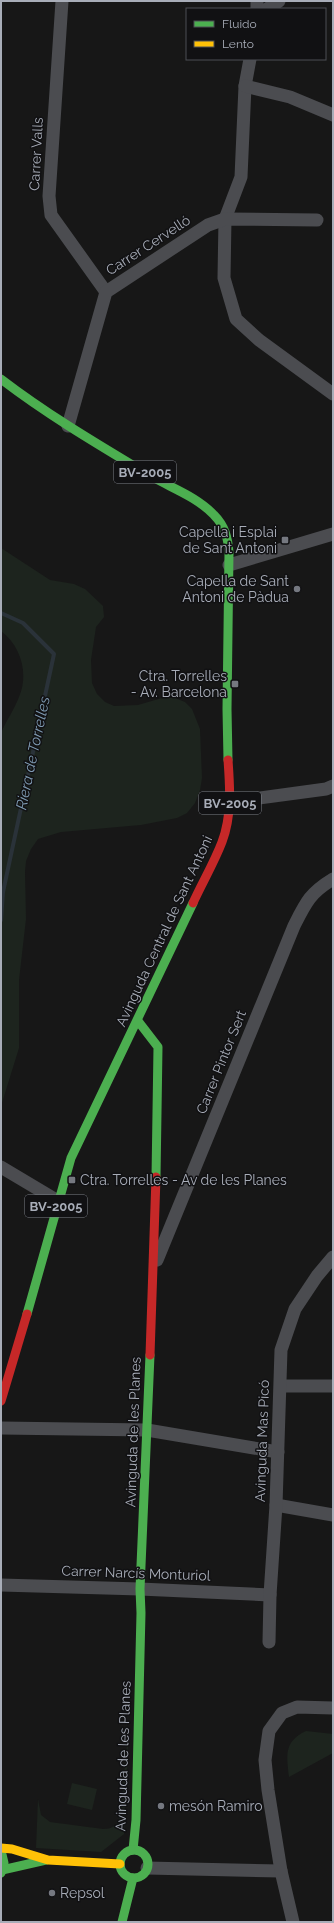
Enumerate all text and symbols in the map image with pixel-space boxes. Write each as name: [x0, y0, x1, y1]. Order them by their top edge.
legend: [186, 8, 326, 60]
text: Fluido: [222, 17, 257, 31]
text: Lento: [222, 37, 254, 51]
street label: Carrer Valls: [26, 117, 46, 191]
street label: Carrer Cervelló: [103, 212, 193, 278]
road number: BV-2005: [114, 461, 176, 483]
place label: Capella i Esplai de Sant Antoni: [179, 524, 277, 556]
marker: Capella i Esplai de Sant Antoni: [280, 535, 290, 545]
place label: Capella de Sant Antoni de Pàdua: [182, 573, 289, 605]
marker: Capella de Sant Antoni de Pàdua: [292, 584, 302, 594]
place label: Ctra. Torrelles - Av. Barcelona: [131, 668, 227, 700]
marker: Ctra. Torrelles - Av. Barcelona: [230, 679, 240, 689]
water label: Riera de Torrelles: [12, 695, 54, 811]
road number: BV-2005: [199, 792, 261, 814]
street label: Avinguda Central de Sant Antoni: [113, 833, 215, 1029]
street label: Carrer Pintor Sert: [193, 1008, 249, 1116]
place label: Ctra. Torrelles - Av de les Planes: [80, 1172, 287, 1188]
marker: Ctra. Torrelles - Av de les Planes: [67, 1175, 77, 1185]
road number: BV-2005: [25, 1195, 87, 1217]
street label: Avinguda de les Planes: [122, 1356, 144, 1508]
street label: Avinguda Mas Picó: [252, 1380, 272, 1502]
street label: Carrer Narcís Monturiol: [61, 1562, 211, 1584]
street label: Avinguda de les Planes: [112, 1680, 134, 1832]
place label: mesón Ramiro: [169, 1798, 263, 1814]
marker: mesón Ramiro: [156, 1801, 166, 1811]
place label: Repsol: [60, 1885, 105, 1901]
marker: Repsol: [47, 1888, 57, 1898]

